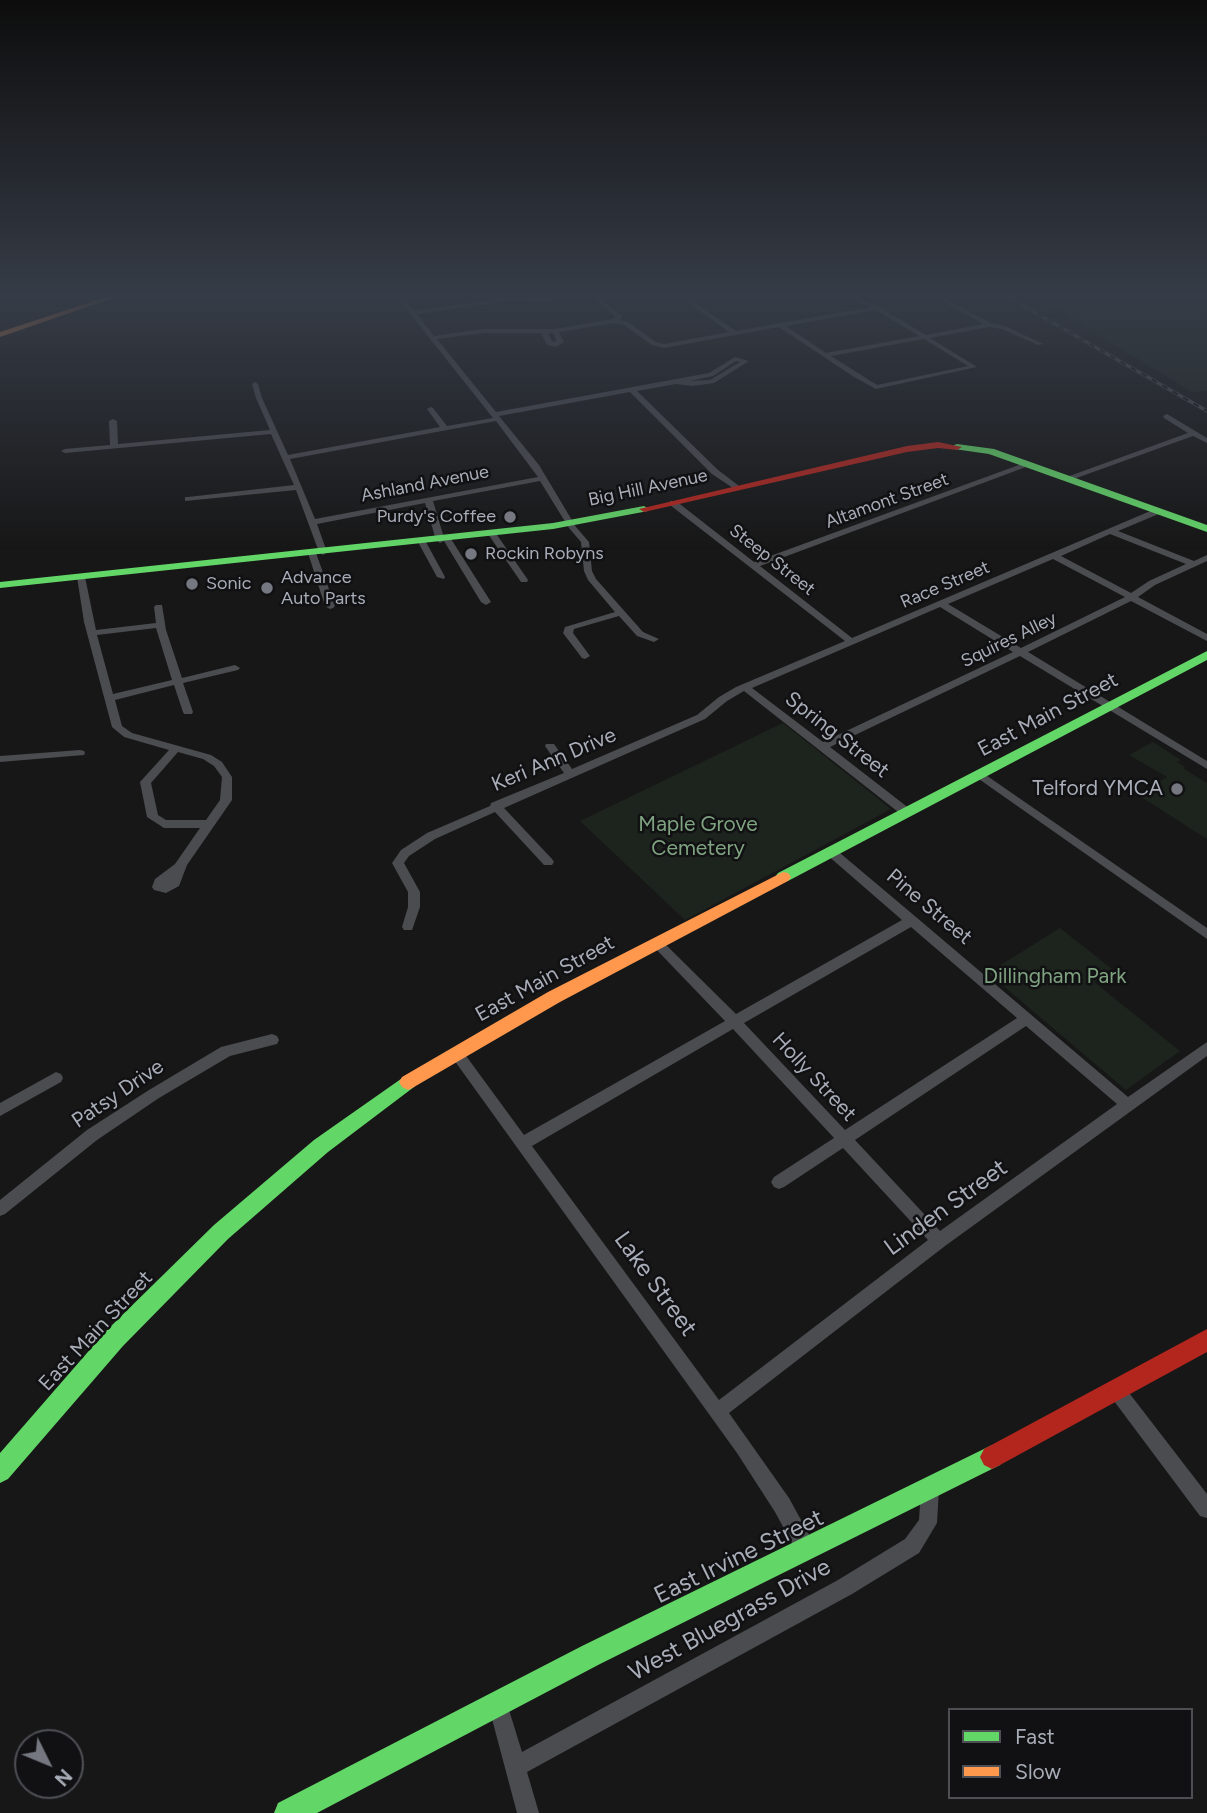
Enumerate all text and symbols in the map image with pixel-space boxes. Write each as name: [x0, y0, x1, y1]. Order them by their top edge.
street label: Ashland Avenue: [359, 461, 491, 507]
street label: Big Hill Avenue: [587, 465, 709, 511]
street label: Altamont Street: [822, 469, 952, 533]
place label: Purdy's Coffee: [377, 506, 496, 528]
marker: Purdy's Coffee: [502, 509, 518, 525]
street label: Steep Street: [725, 520, 819, 600]
place label: Rockin Robyns: [485, 543, 604, 565]
marker: Rockin Robyns: [463, 546, 479, 562]
street label: Race Street: [897, 557, 993, 613]
place label: Advance Auto Parts: [281, 567, 366, 610]
place label: Sonic: [206, 573, 251, 595]
marker: Sonic: [184, 576, 200, 592]
marker: Advance Auto Parts: [259, 580, 275, 596]
street label: Squires Alley: [958, 608, 1060, 672]
street label: East Main Street: [974, 667, 1122, 763]
street label: Spring Street: [780, 686, 894, 784]
street label: Keri Ann Drive: [488, 722, 620, 798]
place label: Telford YMCA: [1032, 776, 1163, 802]
marker: Telford YMCA: [1169, 781, 1185, 797]
park label: Maple Grove Cemetery: [638, 812, 758, 862]
street label: Pine Street: [881, 864, 977, 950]
street label: East Main Street: [471, 930, 619, 1028]
park label: Dillingham Park: [984, 964, 1126, 990]
street label: Holly Street: [767, 1027, 861, 1127]
street label: Patsy Drive: [67, 1054, 169, 1134]
street label: Linden Street: [879, 1154, 1013, 1262]
street label: Lake Street: [607, 1226, 703, 1342]
street label: East Main Street: [34, 1266, 158, 1396]
street label: East Irvine Street: [650, 1504, 828, 1610]
street label: West Bluegrass Drive: [624, 1553, 836, 1687]
legend: [948, 1708, 1193, 1799]
text: Fast: [1015, 1724, 1055, 1749]
north arrow: [14, 1729, 84, 1799]
text: Slow: [1015, 1759, 1061, 1784]
text: N: [50, 1764, 77, 1791]

